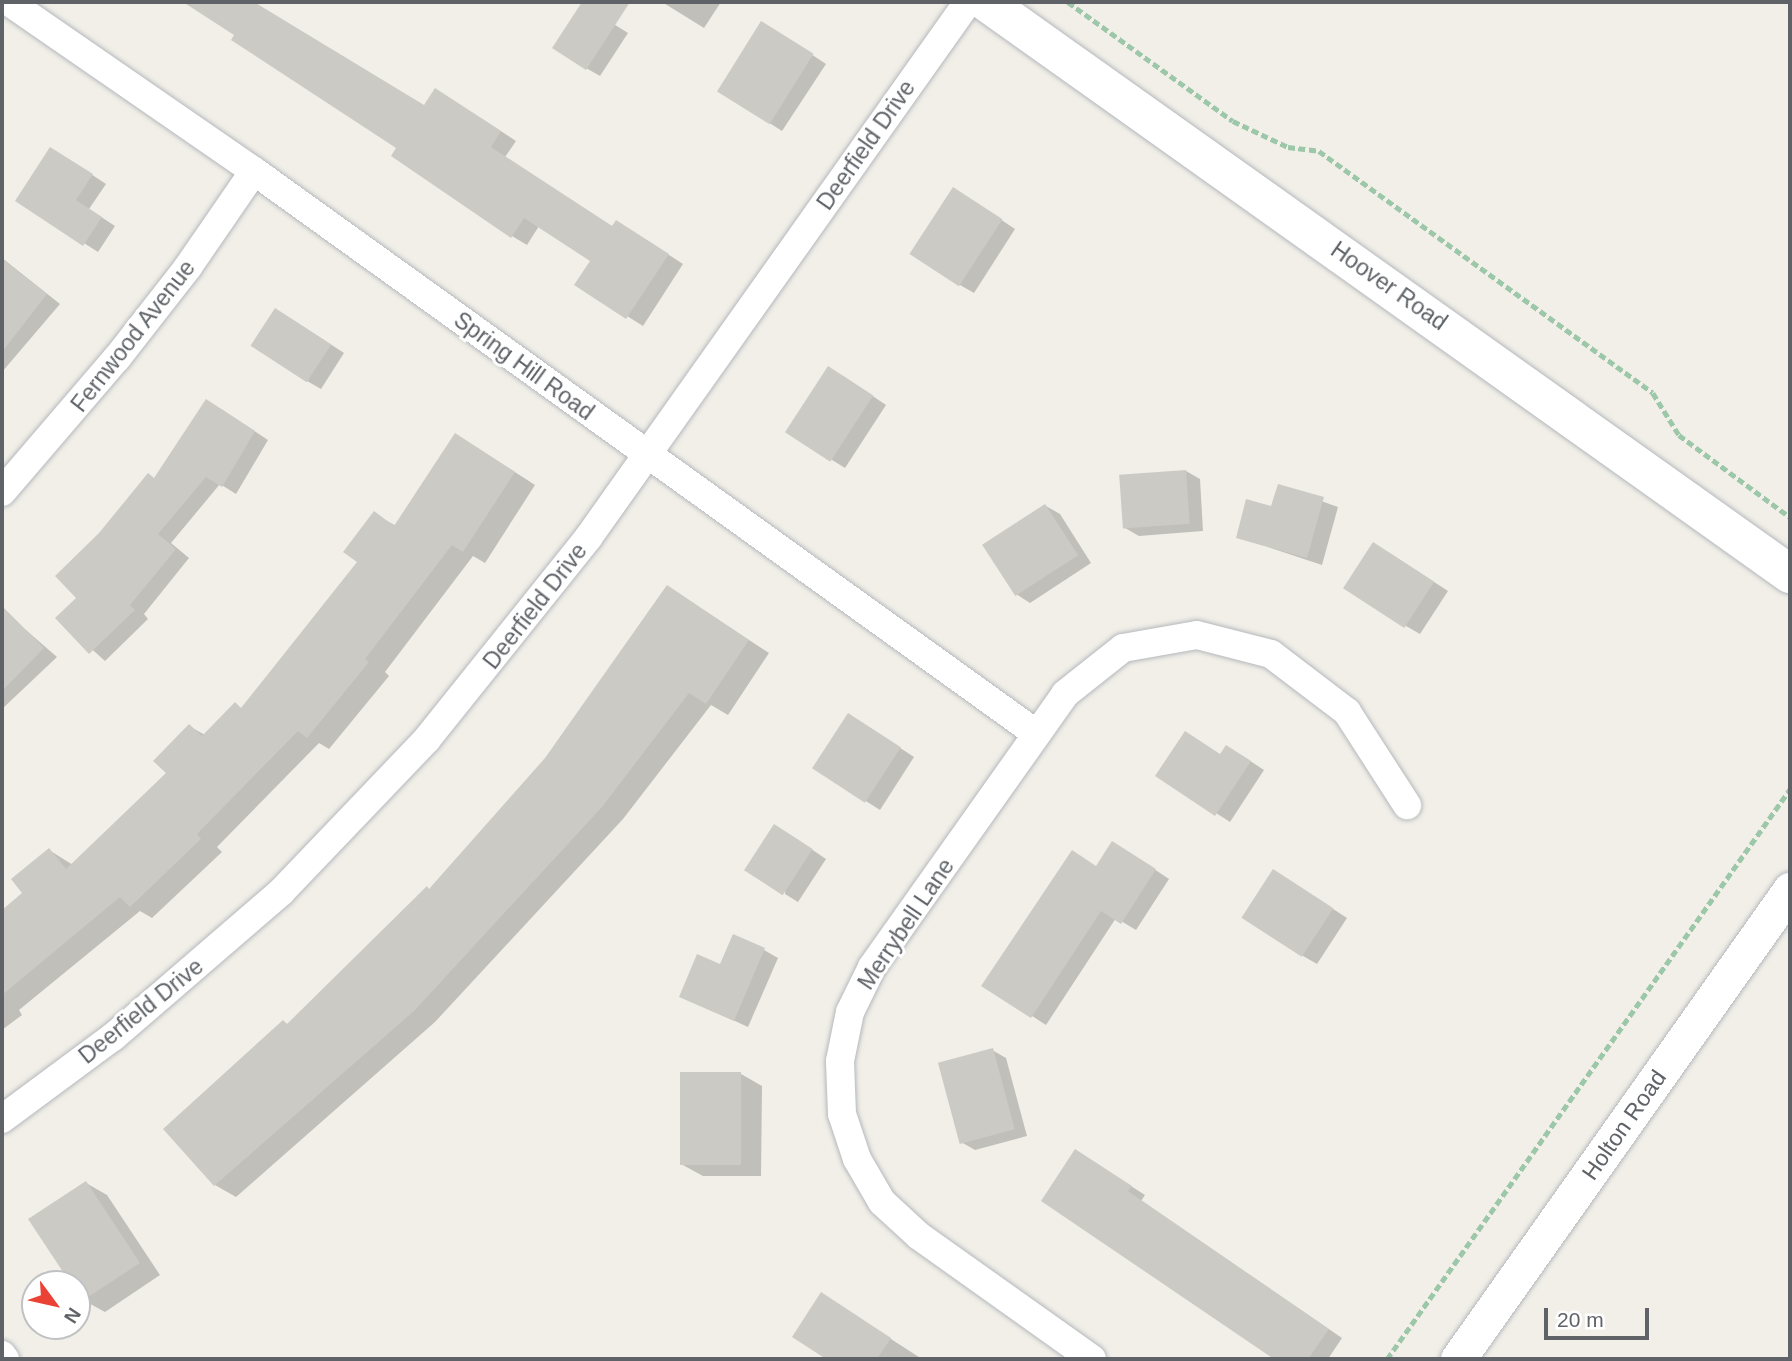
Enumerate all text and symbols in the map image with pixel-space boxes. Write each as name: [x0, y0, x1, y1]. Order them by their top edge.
street label: Deerfield Drive: [811, 75, 921, 215]
street label: Hoover Road: [1326, 236, 1452, 336]
street label: Fernwood Avenue: [65, 254, 201, 418]
street label: Spring Hill Road: [449, 306, 599, 426]
street label: Deerfield Drive: [477, 538, 593, 674]
street label: Merrybell Lane: [852, 853, 960, 995]
street label: Deerfield Drive: [73, 952, 209, 1070]
street label: Holton Road: [1576, 1065, 1672, 1185]
north arrow: [21, 1270, 91, 1340]
scale bar: [1547, 1294, 1652, 1338]
text: N: [60, 1304, 85, 1327]
text: 20 m: [1557, 1308, 1604, 1331]

